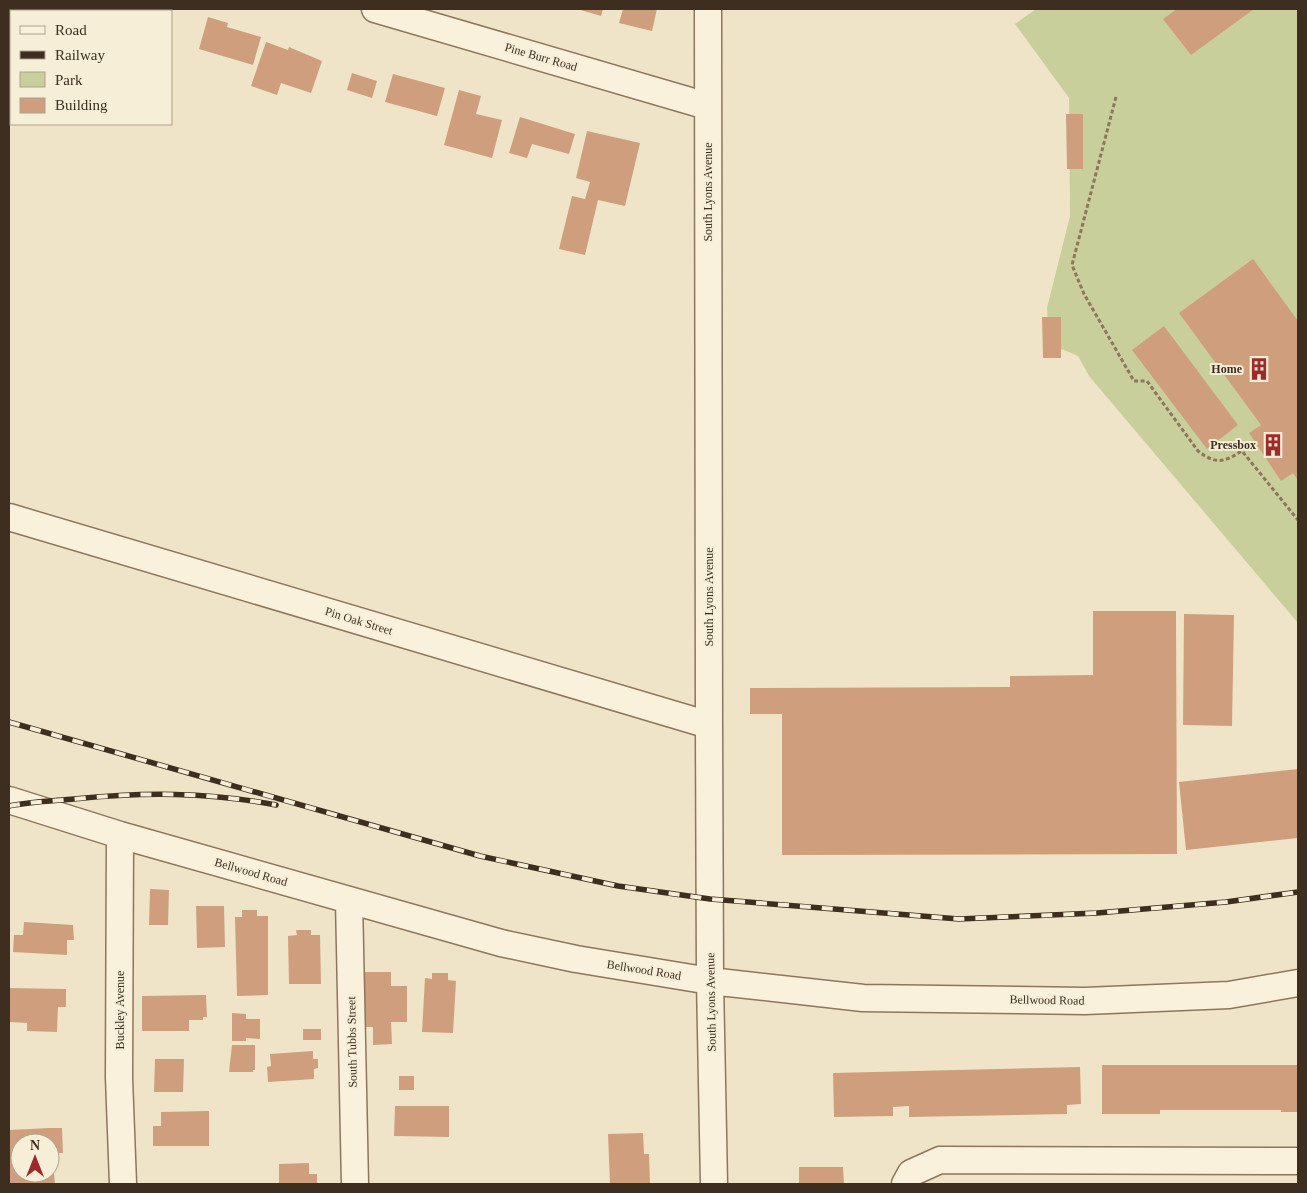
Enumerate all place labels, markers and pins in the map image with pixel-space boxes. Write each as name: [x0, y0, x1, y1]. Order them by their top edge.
building icon: Home: [1246, 356, 1272, 382]
place label: Home: [1211, 362, 1243, 376]
building icon: Pressbox: [1260, 432, 1286, 458]
place label: Pressbox: [1210, 438, 1256, 452]

